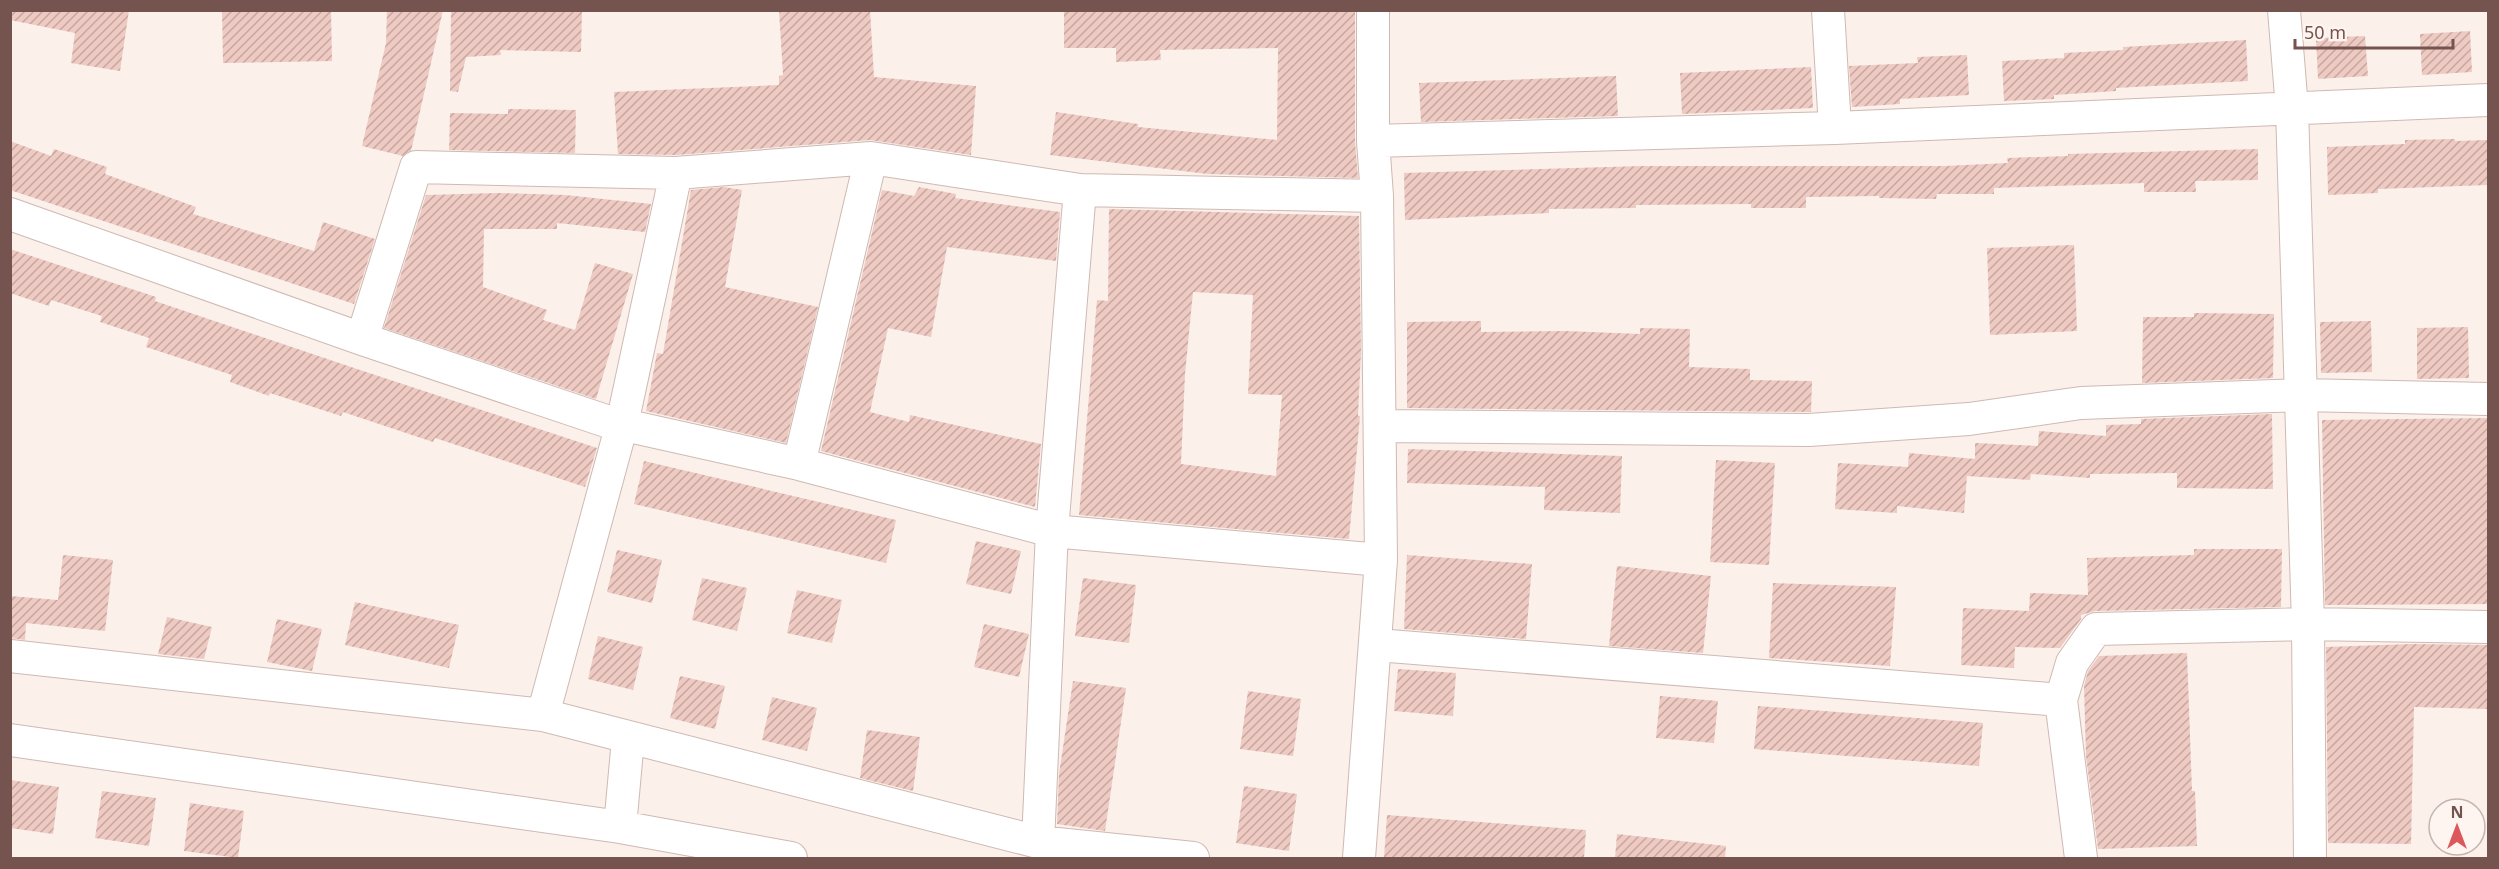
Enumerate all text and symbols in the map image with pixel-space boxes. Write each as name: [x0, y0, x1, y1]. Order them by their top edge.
scale bar: [2295, 12, 2452, 50]
text: 50 m: [2304, 20, 2346, 44]
north arrow: [2427, 797, 2487, 857]
text: N: [2450, 801, 2464, 823]

